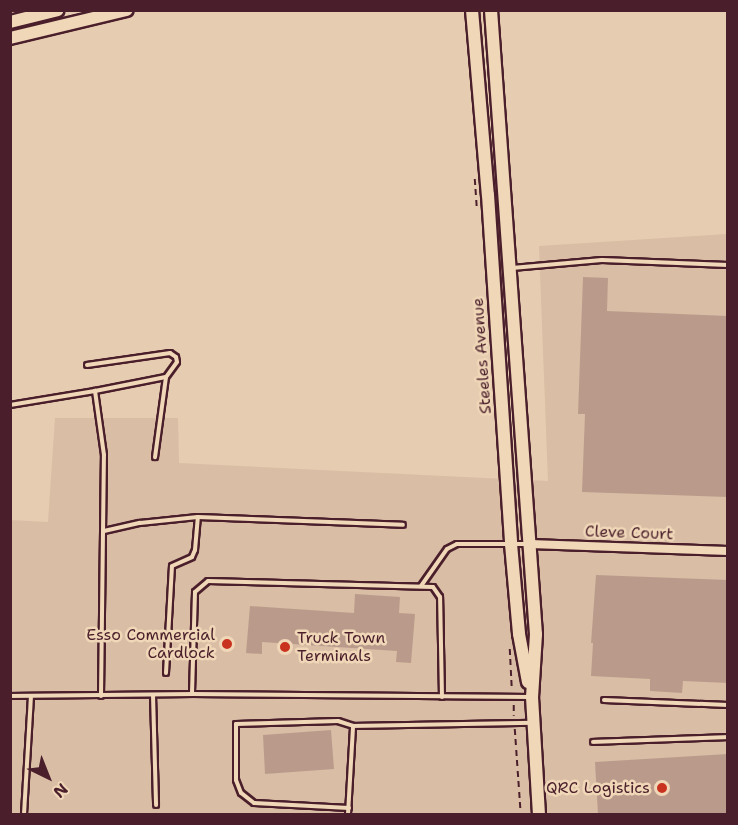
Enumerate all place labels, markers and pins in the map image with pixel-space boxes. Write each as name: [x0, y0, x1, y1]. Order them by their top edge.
place label: Esso Commercial Cardlock: [86, 625, 215, 663]
place label: Truck Town Terminals: [297, 628, 385, 666]
marker: Esso Commercial Cardlock: [220, 637, 234, 651]
marker: Truck Town Terminals: [278, 640, 292, 654]
place label: QRC Logistics: [546, 778, 650, 798]
marker: QRC Logistics: [655, 781, 669, 795]

